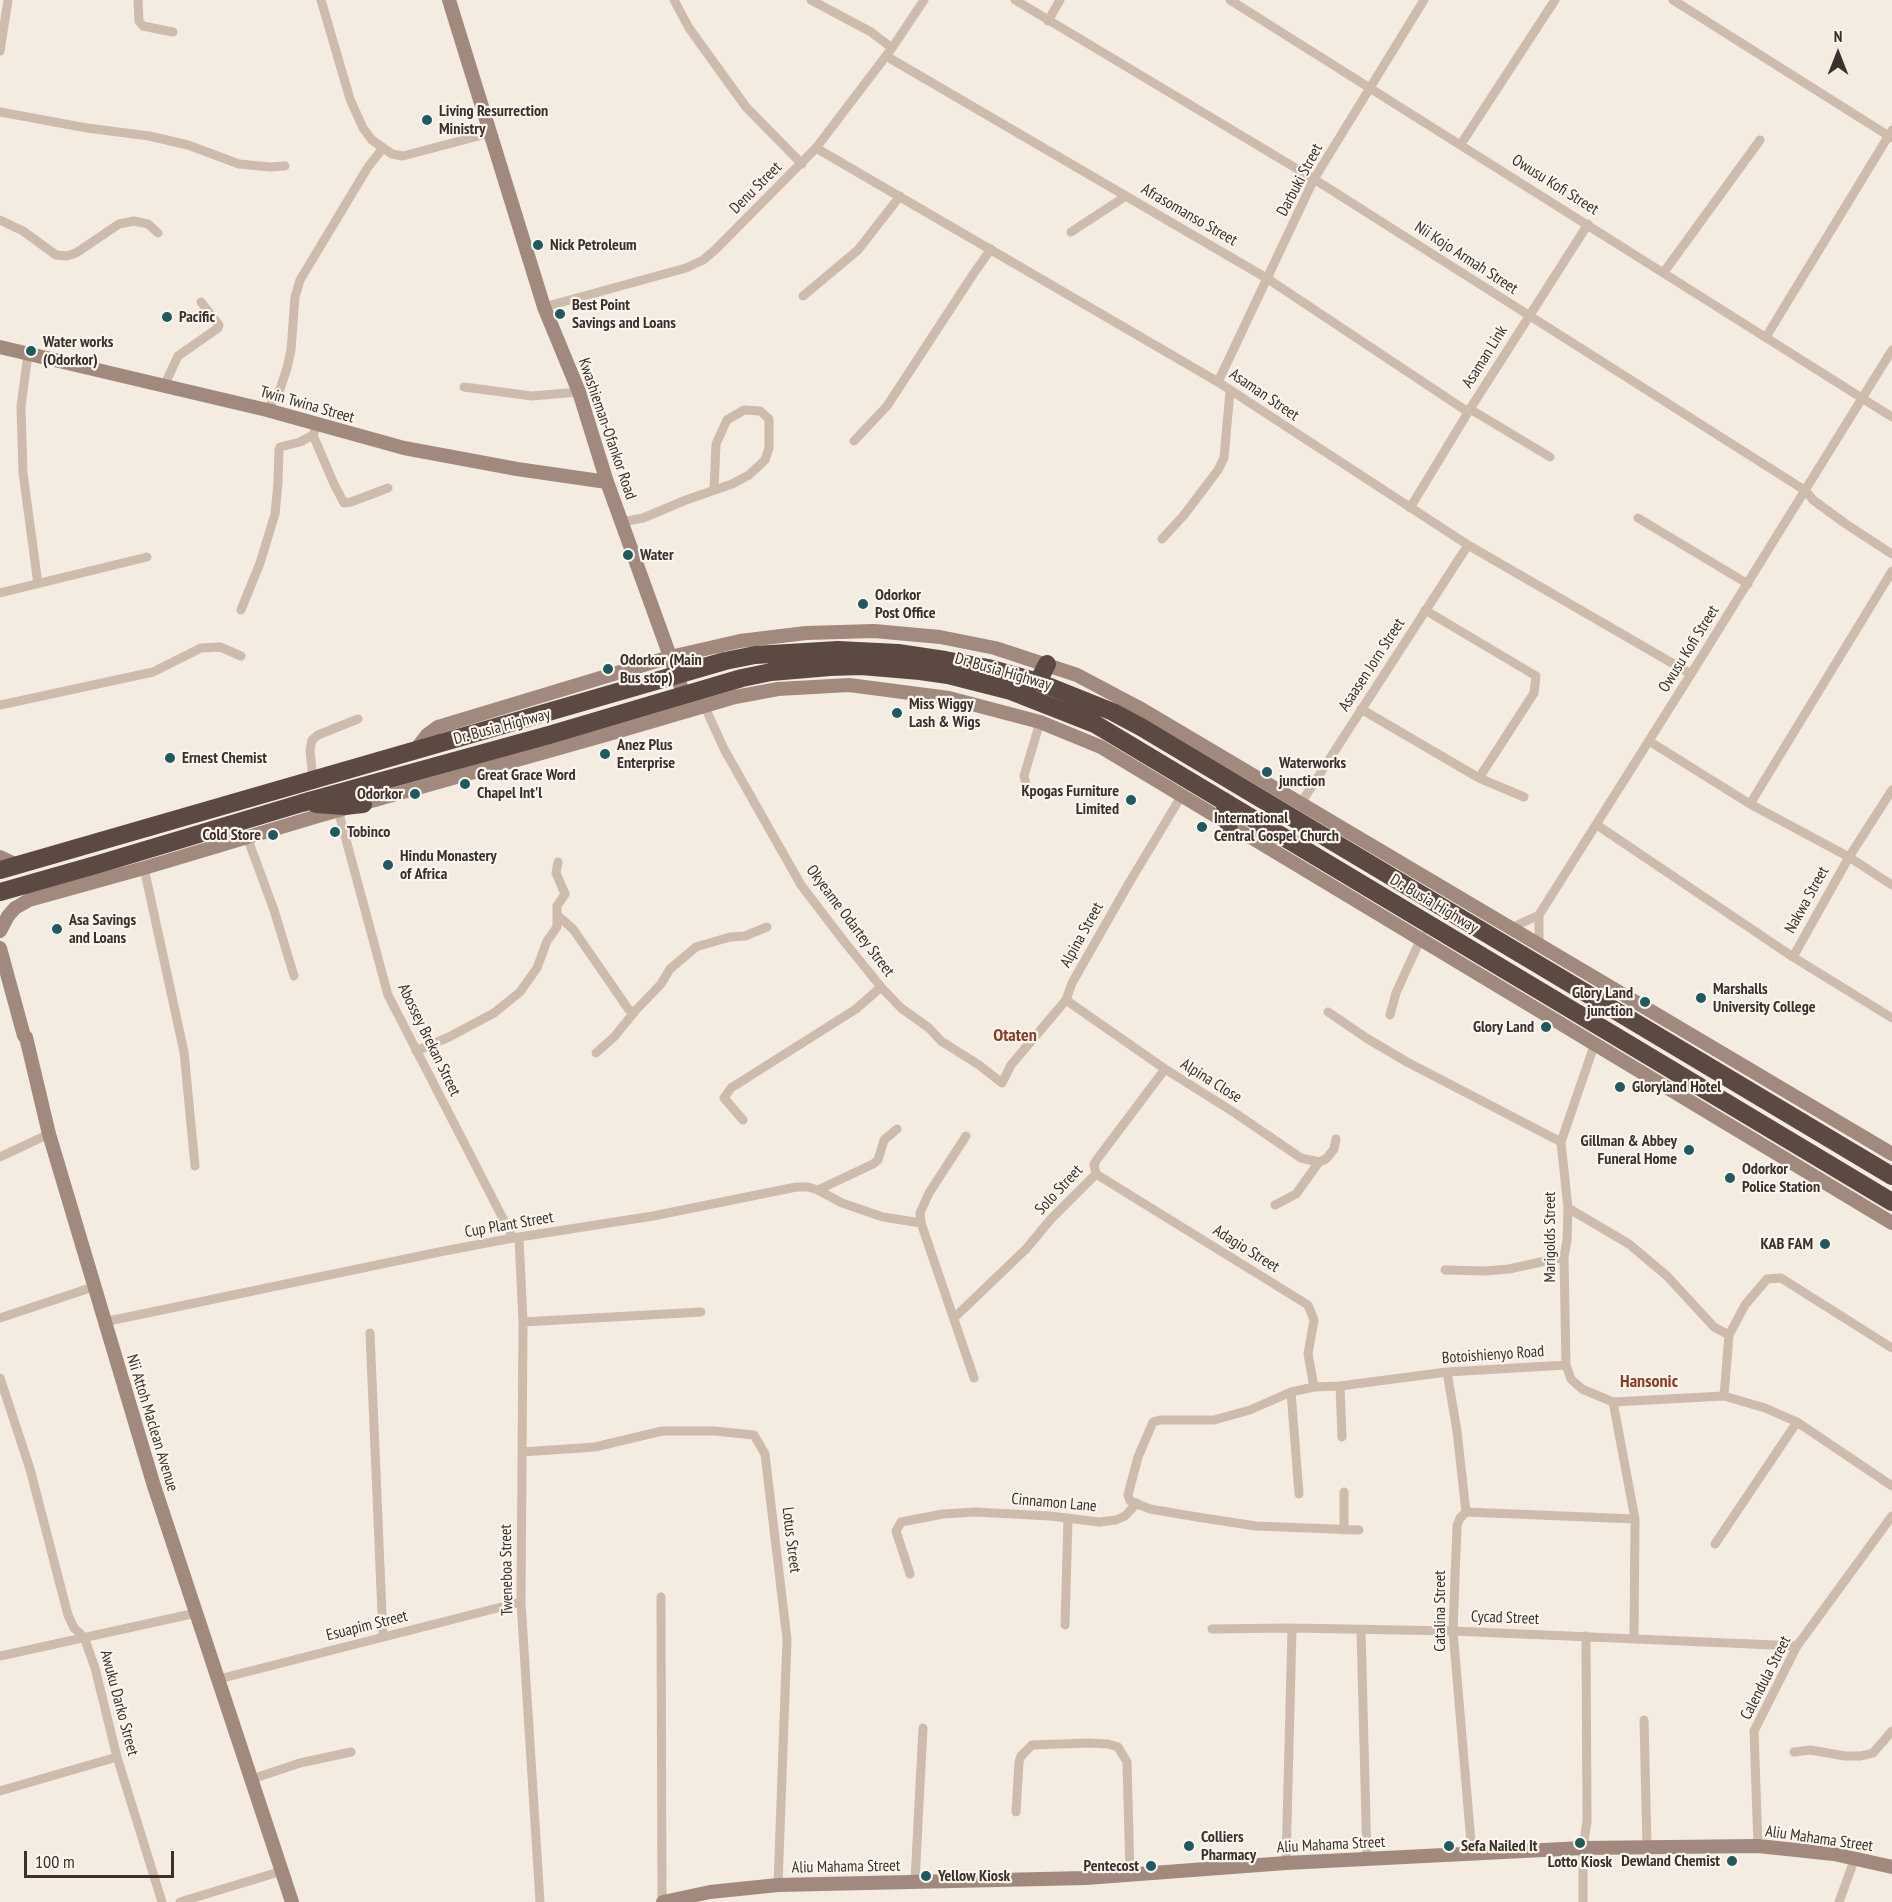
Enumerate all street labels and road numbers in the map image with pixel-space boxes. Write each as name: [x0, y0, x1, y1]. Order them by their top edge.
street label: Darbuki Street: [1273, 141, 1327, 219]
street label: Owusu Kofi Street: [1508, 151, 1602, 219]
street label: Denu Street: [726, 158, 786, 218]
street label: Afrasomanso Street: [1138, 180, 1240, 250]
street label: Nii Kojo Armah Street: [1411, 217, 1521, 299]
street label: Asaman Link: [1458, 322, 1512, 392]
street label: Kwashieman-Ofankor Road: [574, 356, 640, 502]
street label: Asaman Street: [1226, 365, 1302, 425]
street label: Twin Twina Street: [258, 382, 356, 428]
street label: Owusu Kofi Street: [1655, 602, 1723, 696]
street label: Asaasen Jorn Street: [1335, 615, 1409, 715]
street label: Dr. Busia Highway: [953, 649, 1053, 695]
street label: Dr. Busia Highway: [452, 705, 552, 749]
street label: Okyeame Odartey Street: [802, 862, 898, 980]
street label: Nakwa Street: [1781, 863, 1833, 937]
street label: Dr. Busia Highway: [1387, 870, 1481, 938]
street label: Alpina Street: [1056, 899, 1108, 971]
street label: Abossey Brekan Street: [393, 981, 465, 1099]
street label: Alpina Close: [1177, 1055, 1245, 1107]
street label: Solo Street: [1031, 1161, 1087, 1219]
street label: Marigolds Street: [1540, 1192, 1560, 1282]
street label: Cup Plant Street: [463, 1208, 555, 1242]
street label: Adagio Street: [1209, 1221, 1283, 1277]
street label: Botoishienyo Road: [1441, 1342, 1545, 1368]
street label: Nii Attoh Maclean Avenue: [122, 1352, 182, 1494]
street label: Cinnamon Lane: [1011, 1490, 1097, 1516]
street label: Lotus Street: [777, 1506, 805, 1574]
street label: Tweneboa Street: [497, 1524, 517, 1616]
street label: Catalina Street: [1430, 1570, 1450, 1652]
street label: Esuapim Street: [324, 1607, 410, 1645]
street label: Cycad Street: [1471, 1607, 1539, 1629]
street label: Calendula Street: [1737, 1633, 1795, 1723]
street label: Awuku Darko Street: [96, 1648, 142, 1758]
street label: Aliu Mahama Street: [1764, 1822, 1874, 1856]
street label: Aliu Mahama Street: [1276, 1833, 1386, 1857]
street label: Aliu Mahama Street: [792, 1856, 900, 1878]

